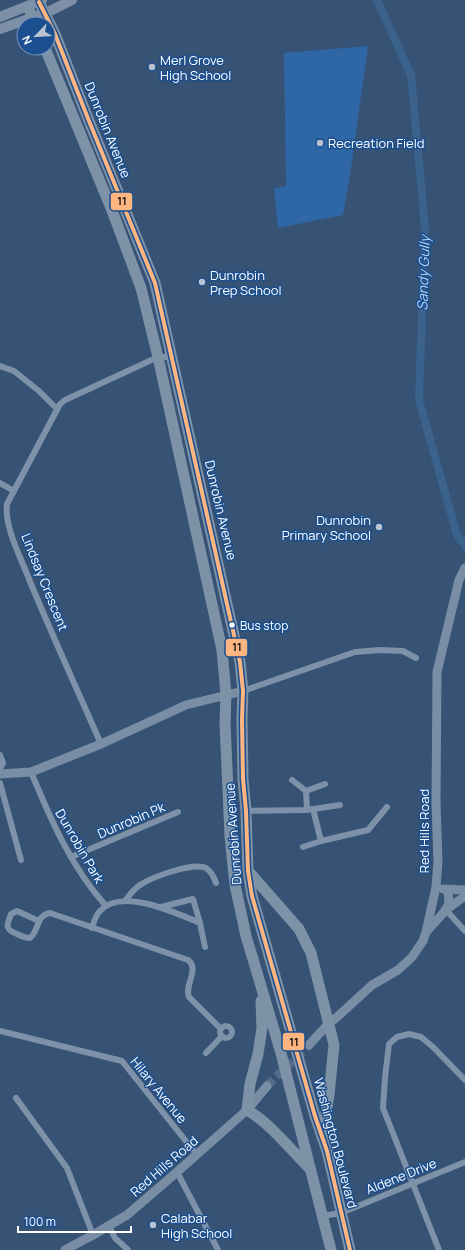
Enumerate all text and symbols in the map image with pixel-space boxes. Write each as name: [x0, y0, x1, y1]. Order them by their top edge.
north arrow: [16, 16, 56, 56]
text: N: [18, 34, 35, 47]
place label: Merl Grove High School: [160, 51, 231, 84]
marker: Merl Grove High School: [147, 62, 157, 72]
street label: Dunrobin Avenue: [81, 79, 136, 181]
place label: Recreation Field: [328, 134, 424, 152]
marker: Recreation Field: [315, 138, 325, 148]
line badge: 11: [110, 192, 133, 211]
text: 11: [117, 193, 127, 208]
water label: Sandy Gully: [412, 232, 434, 311]
place label: Dunrobin Prep School: [210, 266, 281, 299]
marker: Dunrobin Prep School: [197, 277, 207, 287]
street label: Dunrobin Avenue: [201, 458, 241, 562]
place label: Dunrobin Primary School: [282, 511, 371, 544]
marker: Dunrobin Primary School: [374, 522, 384, 532]
street label: Lindsay Crescent: [17, 531, 73, 633]
place label: Bus stop: [240, 617, 288, 634]
marker: Bus stop: [227, 620, 237, 630]
line badge: 11: [225, 638, 248, 657]
text: 11: [232, 639, 242, 654]
street label: Dunrobin Avenue: [220, 782, 246, 885]
street label: Red Hills Road: [415, 789, 433, 873]
street label: Dunrobin Pk: [94, 797, 168, 842]
street label: Dunrobin Park: [51, 805, 109, 887]
line badge: 11: [282, 1032, 305, 1051]
text: 11: [289, 1034, 299, 1049]
street label: Hilary Avenue: [127, 1053, 192, 1127]
street label: Washington Boulevard: [310, 1076, 362, 1210]
street label: Red Hills Road: [126, 1132, 202, 1200]
street label: Aldene Drive: [363, 1154, 439, 1198]
scale bar: [18, 1208, 131, 1234]
place label: Calabar High School: [161, 1209, 232, 1242]
text: 100 m: [24, 1213, 56, 1230]
marker: Calabar High School: [148, 1220, 158, 1230]

